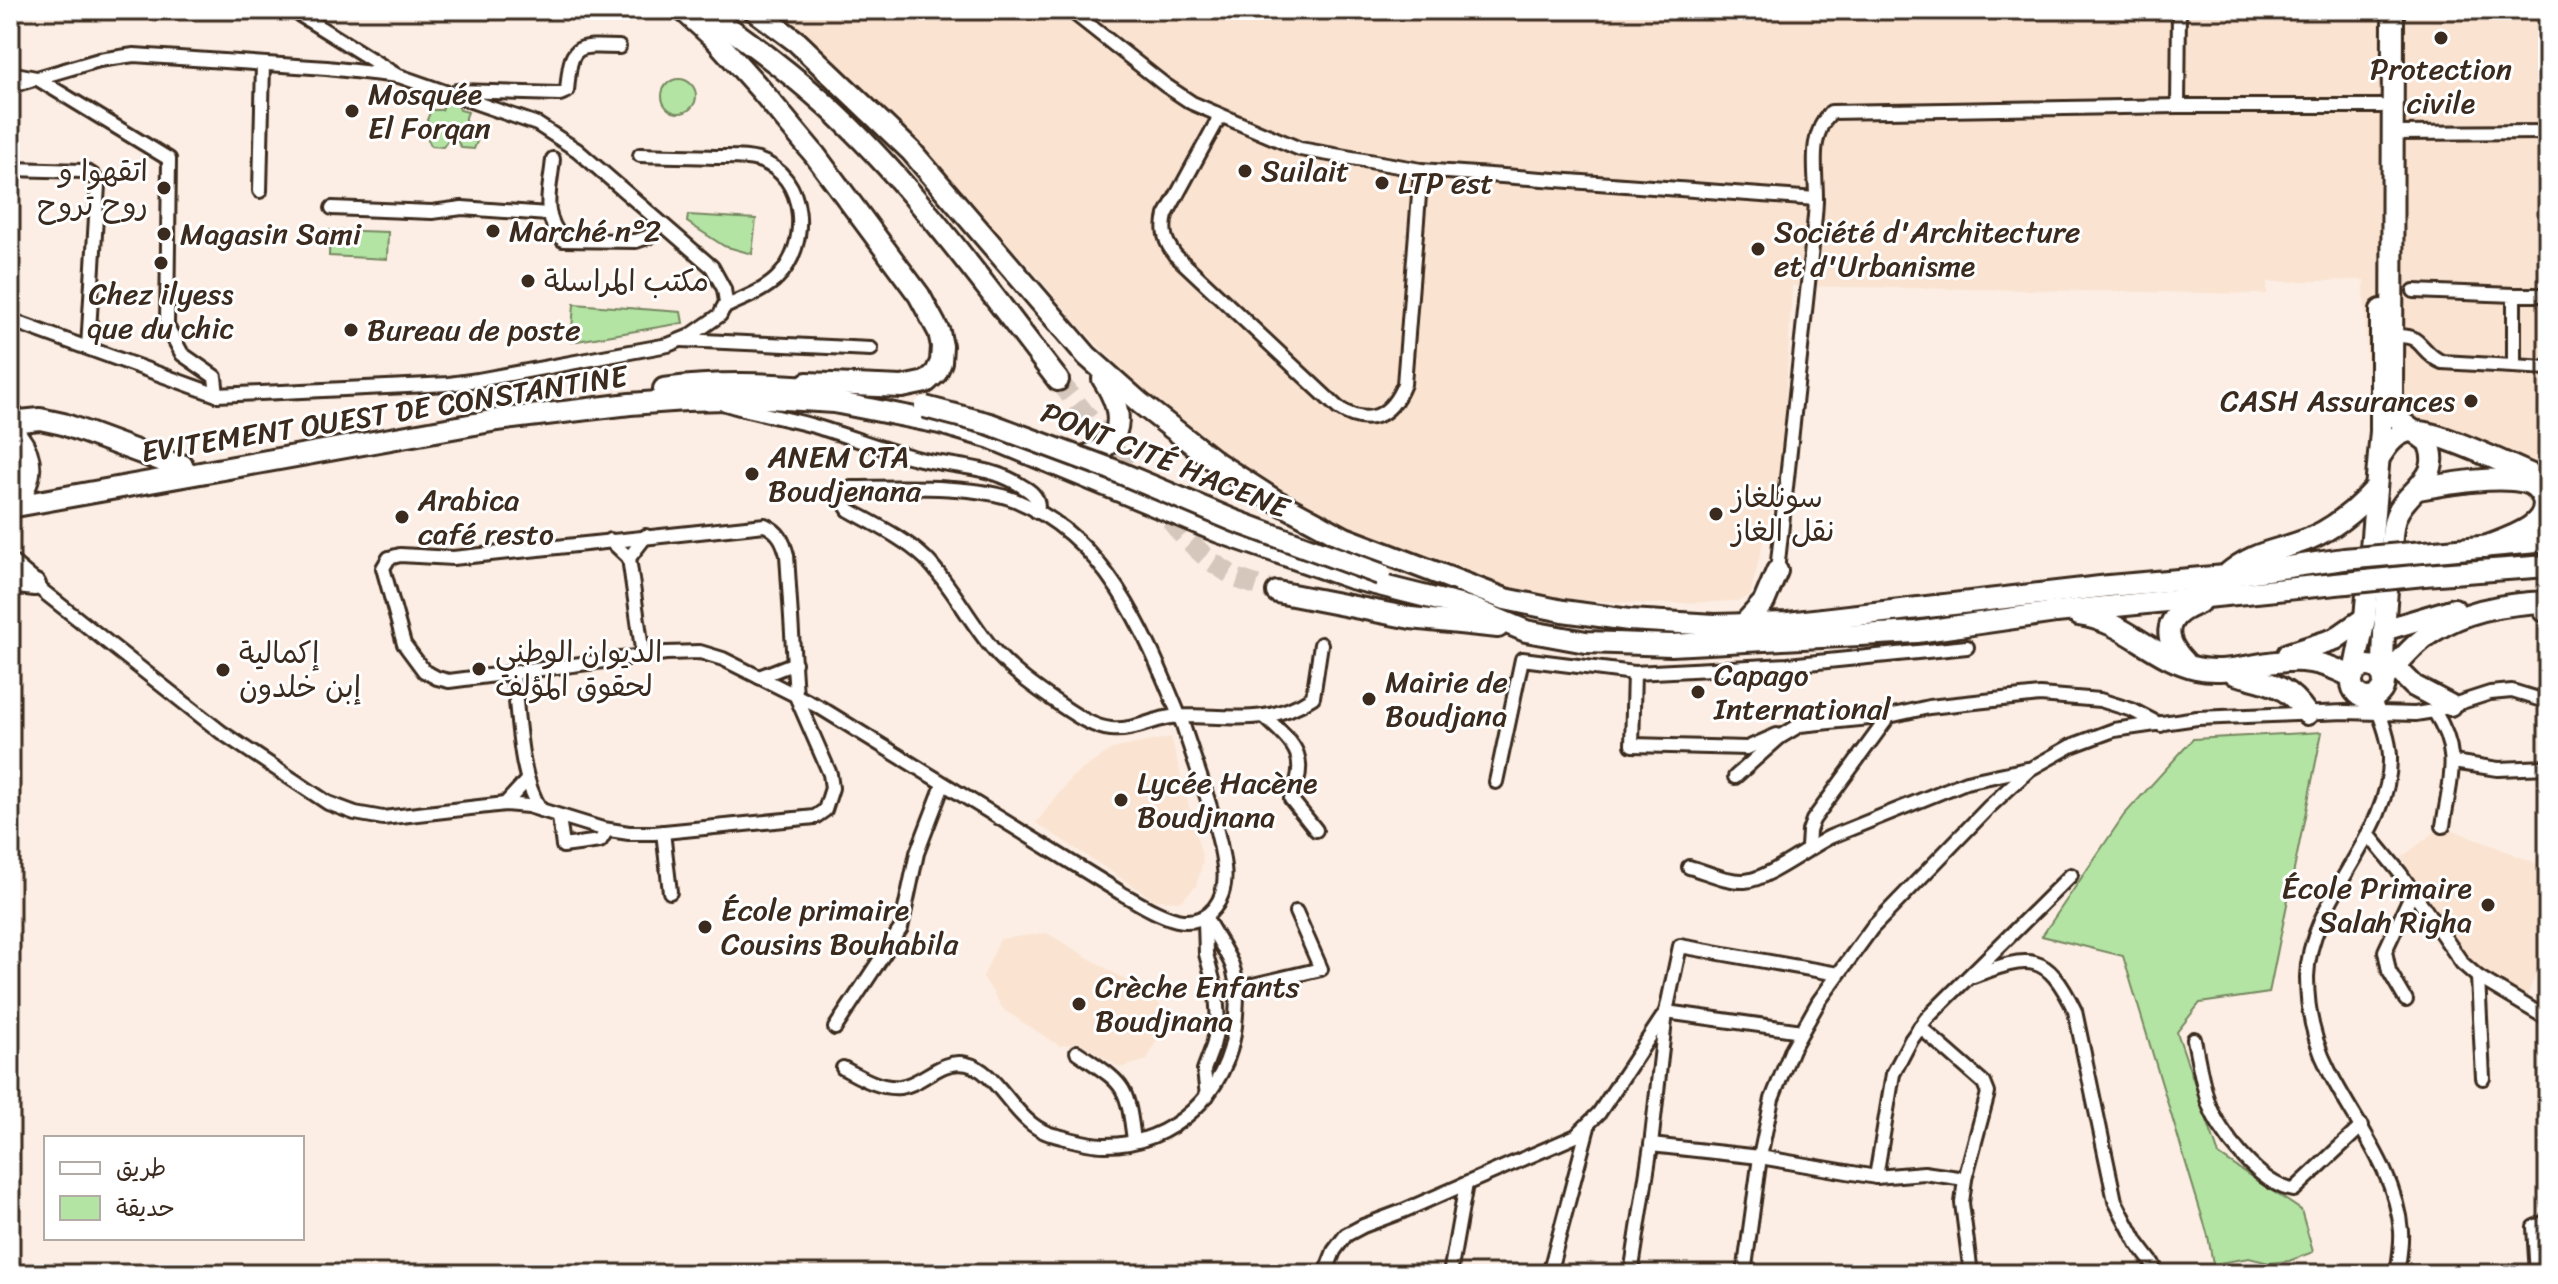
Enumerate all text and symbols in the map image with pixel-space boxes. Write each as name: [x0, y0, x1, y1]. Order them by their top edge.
marker: Protection civile: [2432, 29, 2450, 47]
place label: Protection civile: [2370, 42, 2512, 130]
place label: Mosquée El Forqan: [368, 67, 491, 155]
marker: Mosquée El Forqan: [343, 102, 361, 120]
place label: اتقهوا و روح تروح: [37, 144, 148, 232]
place label: Suilait: [1261, 144, 1349, 198]
place label: LTP est: [1398, 156, 1493, 210]
marker: Suilait: [1236, 162, 1254, 180]
marker: LTP est: [1373, 174, 1391, 192]
marker: اتقهوا و روح تروح: [155, 179, 173, 197]
place label: Marché n°2: [509, 204, 661, 258]
place label: Société d'Architecture et d'Urbanisme: [1774, 205, 2080, 293]
place label: Magasin Sami: [180, 207, 363, 261]
marker: Marché n°2: [484, 222, 502, 240]
marker: Magasin Sami: [155, 225, 173, 243]
marker: Société d'Architecture et d'Urbanisme: [1749, 240, 1767, 258]
marker: Chez ilyess que du chic: [152, 254, 170, 272]
place label: مكتب المراسلة: [544, 254, 709, 308]
place label: Chez ilyess que du chic: [87, 267, 235, 355]
marker: مكتب المراسلة: [519, 272, 537, 290]
place label: Bureau de poste: [367, 303, 581, 357]
marker: Bureau de poste: [342, 321, 360, 339]
street label: EVITEMENT OUEST DE CONSTANTINE: [137, 349, 633, 479]
place label: CASH Assurances: [2220, 374, 2456, 428]
street label: PONT CITÉ HACENE: [1033, 386, 1299, 535]
marker: CASH Assurances: [2462, 392, 2480, 410]
place label: ANEM CTA Boudjenana: [767, 430, 922, 518]
marker: ANEM CTA Boudjenana: [743, 465, 761, 483]
place label: سونلغاز نقل الغاز: [1729, 470, 1834, 558]
place label: Arabica café resto: [417, 473, 554, 561]
marker: سونلغاز نقل الغاز: [1707, 505, 1725, 523]
marker: Arabica café resto: [393, 508, 411, 526]
place label: الديوان الوطني لحقوق المؤلف: [495, 625, 662, 713]
place label: إكمالية إبن خلدون: [239, 626, 361, 714]
place label: Capago International: [1713, 648, 1892, 736]
place label: Mairie de Boudjana: [1385, 655, 1508, 743]
marker: الديوان الوطني لحقوق المؤلف: [470, 660, 488, 678]
marker: إكمالية إبن خلدون: [214, 661, 232, 679]
marker: Capago International: [1689, 683, 1707, 701]
marker: Mairie de Boudjana: [1360, 690, 1378, 708]
place label: Lycée Hacène Boudjnana: [1137, 756, 1317, 844]
marker: Lycée Hacène Boudjnana: [1112, 791, 1130, 809]
place label: École Primaire Salah Righa: [2281, 861, 2472, 949]
place label: École primaire Cousins Bouhabila: [721, 883, 959, 971]
marker: École Primaire Salah Righa: [2479, 896, 2497, 914]
marker: École primaire Cousins Bouhabila: [696, 918, 714, 936]
place label: Crèche Enfants Boudjnana: [1095, 960, 1300, 1048]
marker: Crèche Enfants Boudjnana: [1070, 995, 1088, 1013]
legend: [44, 1136, 304, 1240]
text: طريق: [116, 1147, 166, 1189]
text: حديقة: [116, 1187, 175, 1229]

